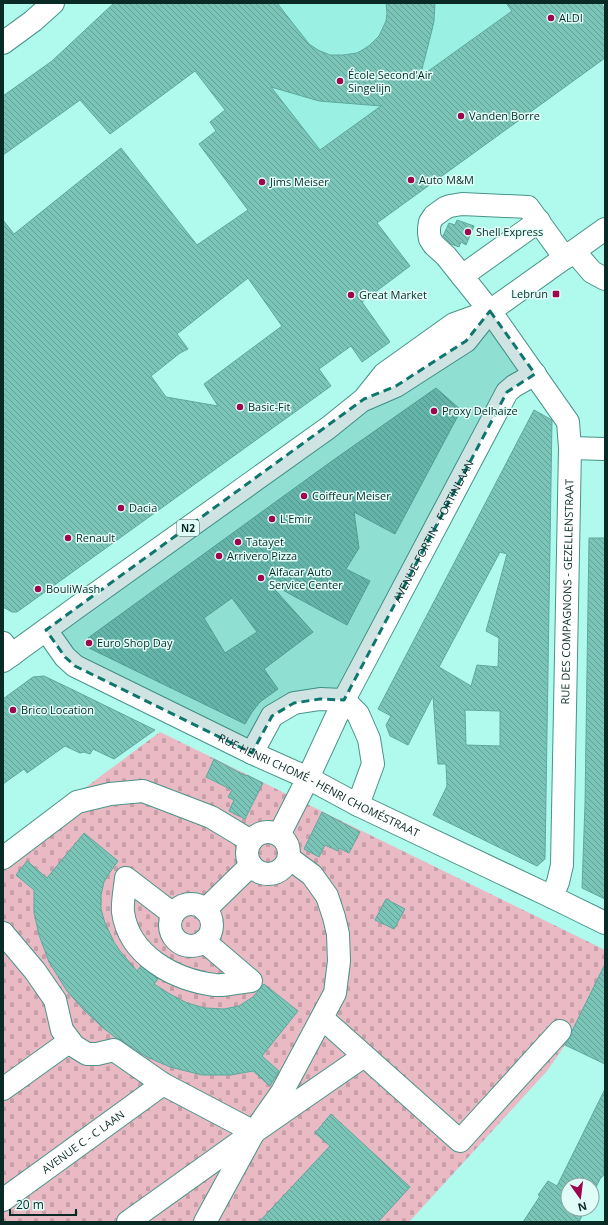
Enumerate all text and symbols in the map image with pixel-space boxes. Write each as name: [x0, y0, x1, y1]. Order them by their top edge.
place label: ALDI: [559, 10, 583, 25]
marker: ALDI: [546, 13, 556, 23]
place label: École Second'Air Singelijn: [348, 67, 433, 95]
marker: École Second'Air Singelijn: [335, 76, 345, 86]
place label: Vanden Borre: [469, 108, 540, 123]
marker: Vanden Borre: [456, 111, 466, 121]
place label: Auto M&M: [419, 172, 474, 187]
place label: Jims Meiser: [269, 174, 329, 189]
marker: Auto M&M: [406, 175, 416, 185]
marker: Jims Meiser: [257, 177, 267, 187]
place label: Shell Express: [476, 224, 543, 239]
marker: Shell Express: [463, 227, 473, 237]
place label: Lebrun: [511, 286, 548, 301]
place label: Great Market: [359, 287, 427, 302]
marker: Lebrun: [551, 289, 561, 299]
marker: Great Market: [346, 290, 356, 300]
place label: Basic-Fit: [248, 399, 291, 414]
marker: Basic-Fit: [235, 402, 245, 412]
place label: Proxy Delhaize: [442, 403, 518, 418]
marker: Proxy Delhaize: [429, 406, 439, 416]
street label: AVENUE FORTIN - FORTINLAAN: [389, 457, 477, 605]
street label: RUE DES COMPAGNONS - GEZELLENSTRAAT: [557, 479, 576, 705]
place label: Coiffeur Meiser: [312, 488, 391, 503]
marker: Coiffeur Meiser: [299, 491, 309, 501]
place label: Dacia: [129, 500, 157, 515]
marker: Dacia: [116, 503, 126, 513]
place label: L'Emir: [280, 511, 312, 526]
marker: L'Emir: [267, 514, 277, 524]
road number: N2: [177, 520, 199, 536]
place label: Renault: [76, 530, 115, 545]
marker: Renault: [63, 533, 73, 543]
place label: Tatayet: [246, 534, 284, 549]
marker: Tatayet: [233, 537, 243, 547]
place label: Arrivero Pizza: [227, 548, 297, 563]
marker: Arrivero Pizza: [214, 551, 224, 561]
place label: Alfacar Auto Service Center: [269, 564, 343, 592]
marker: Alfacar Auto Service Center: [256, 573, 266, 583]
place label: BouliWash: [46, 581, 100, 596]
marker: BouliWash: [33, 584, 43, 594]
place label: Euro Shop Day: [97, 635, 173, 650]
marker: Euro Shop Day: [84, 638, 94, 648]
place label: Brico Location: [21, 702, 94, 717]
marker: Brico Location: [8, 705, 18, 715]
street label: RUE HENRI CHOMÉ - HENRI CHOMÉSTRAAT: [216, 730, 422, 840]
street label: AVENUE C - C LAAN: [38, 1106, 127, 1177]
north arrow: [560, 1177, 600, 1217]
scale bar: [10, 1191, 76, 1217]
text: 20 m: [16, 1196, 44, 1213]
text: N: [576, 1199, 589, 1216]

